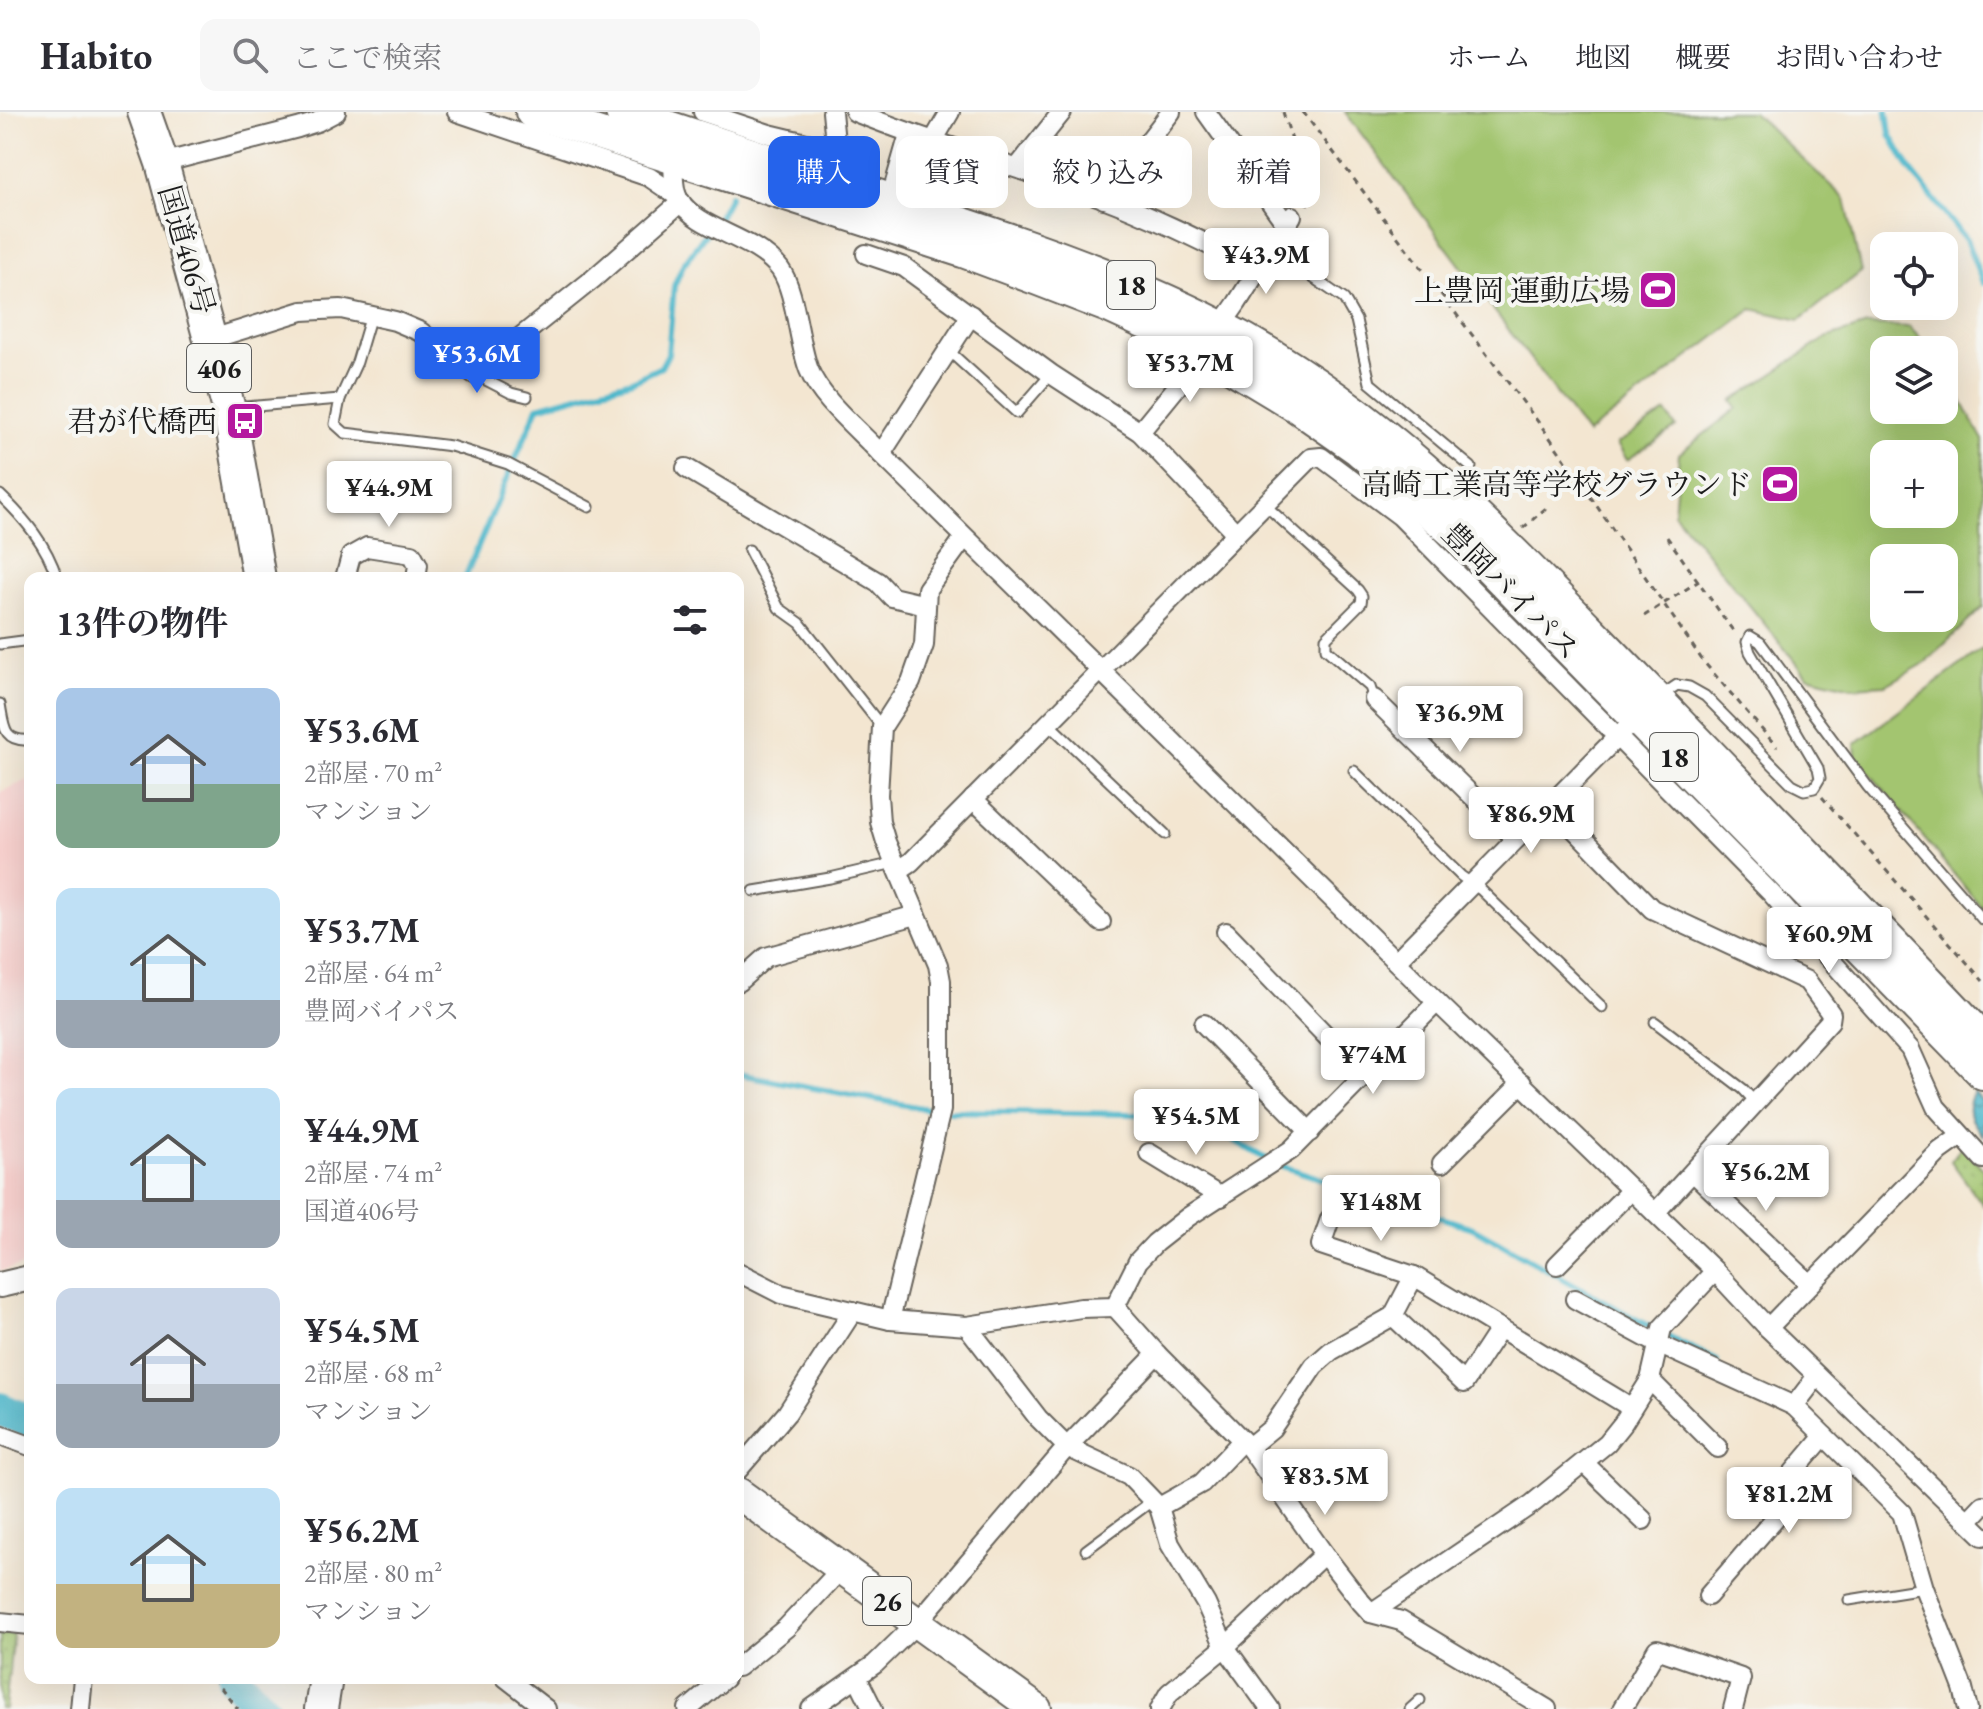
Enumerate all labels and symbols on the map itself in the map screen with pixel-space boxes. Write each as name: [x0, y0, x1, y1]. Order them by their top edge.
street label: 国道406号: [150, 181, 224, 319]
pin: ¥43.9M: [1201, 228, 1331, 296]
road number: 18: [1107, 261, 1155, 309]
sports icon: 上豊岡 運動広場: [1637, 269, 1679, 311]
place label: 上豊岡 運動広場: [1414, 271, 1630, 310]
pin: ¥53.6M: [412, 327, 542, 395]
pin: ¥53.7M: [1125, 336, 1255, 404]
road number: 406: [187, 344, 251, 392]
bus stop icon: 君が代橋西: [224, 400, 266, 442]
place label: 君が代橋西: [67, 402, 217, 441]
pin: ¥44.9M: [324, 461, 454, 529]
sports icon: 高崎工業高等学校グラウンド: [1759, 463, 1801, 505]
place label: 高崎工業高等学校グラウンド: [1362, 465, 1752, 504]
street label: 豊岡バイパス: [1434, 514, 1588, 668]
pin: ¥36.9M: [1395, 686, 1525, 754]
road number: 18: [1650, 733, 1698, 781]
pin: ¥86.9M: [1466, 787, 1596, 855]
pin: ¥60.9M: [1764, 907, 1894, 975]
pin: ¥74M: [1326, 1028, 1420, 1096]
pin: ¥54.5M: [1131, 1089, 1261, 1157]
pin: ¥56.2M: [1701, 1145, 1831, 1213]
pin: ¥148M: [1325, 1175, 1437, 1243]
pin: ¥83.5M: [1260, 1449, 1390, 1517]
pin: ¥81.2M: [1724, 1467, 1854, 1535]
road number: 26: [863, 1577, 911, 1625]

